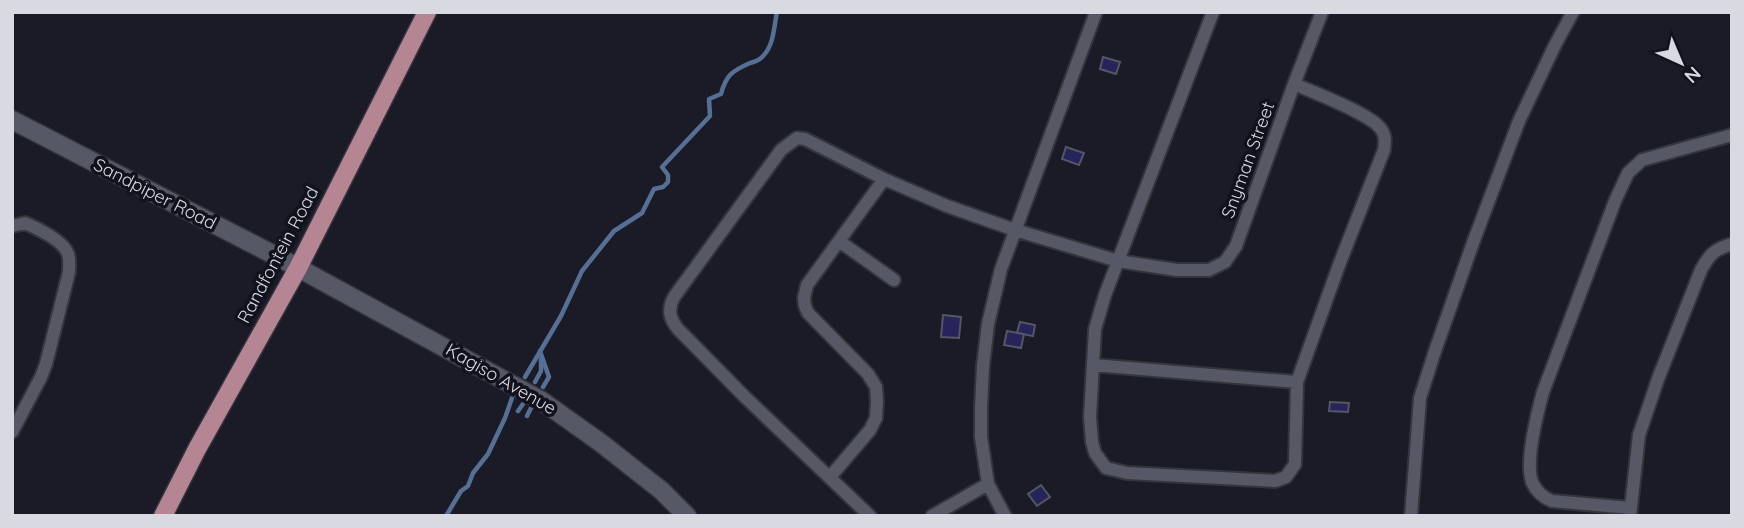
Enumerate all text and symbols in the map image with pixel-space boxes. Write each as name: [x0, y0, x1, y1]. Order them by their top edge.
north arrow: [1646, 28, 1716, 98]
text: N: [1679, 62, 1706, 89]
street label: Snyman Street: [1216, 98, 1279, 221]
street label: Sandpiper Road: [90, 153, 220, 234]
street label: Randfontein Road: [232, 183, 323, 327]
street label: Kagiso Avenue: [442, 338, 561, 420]

